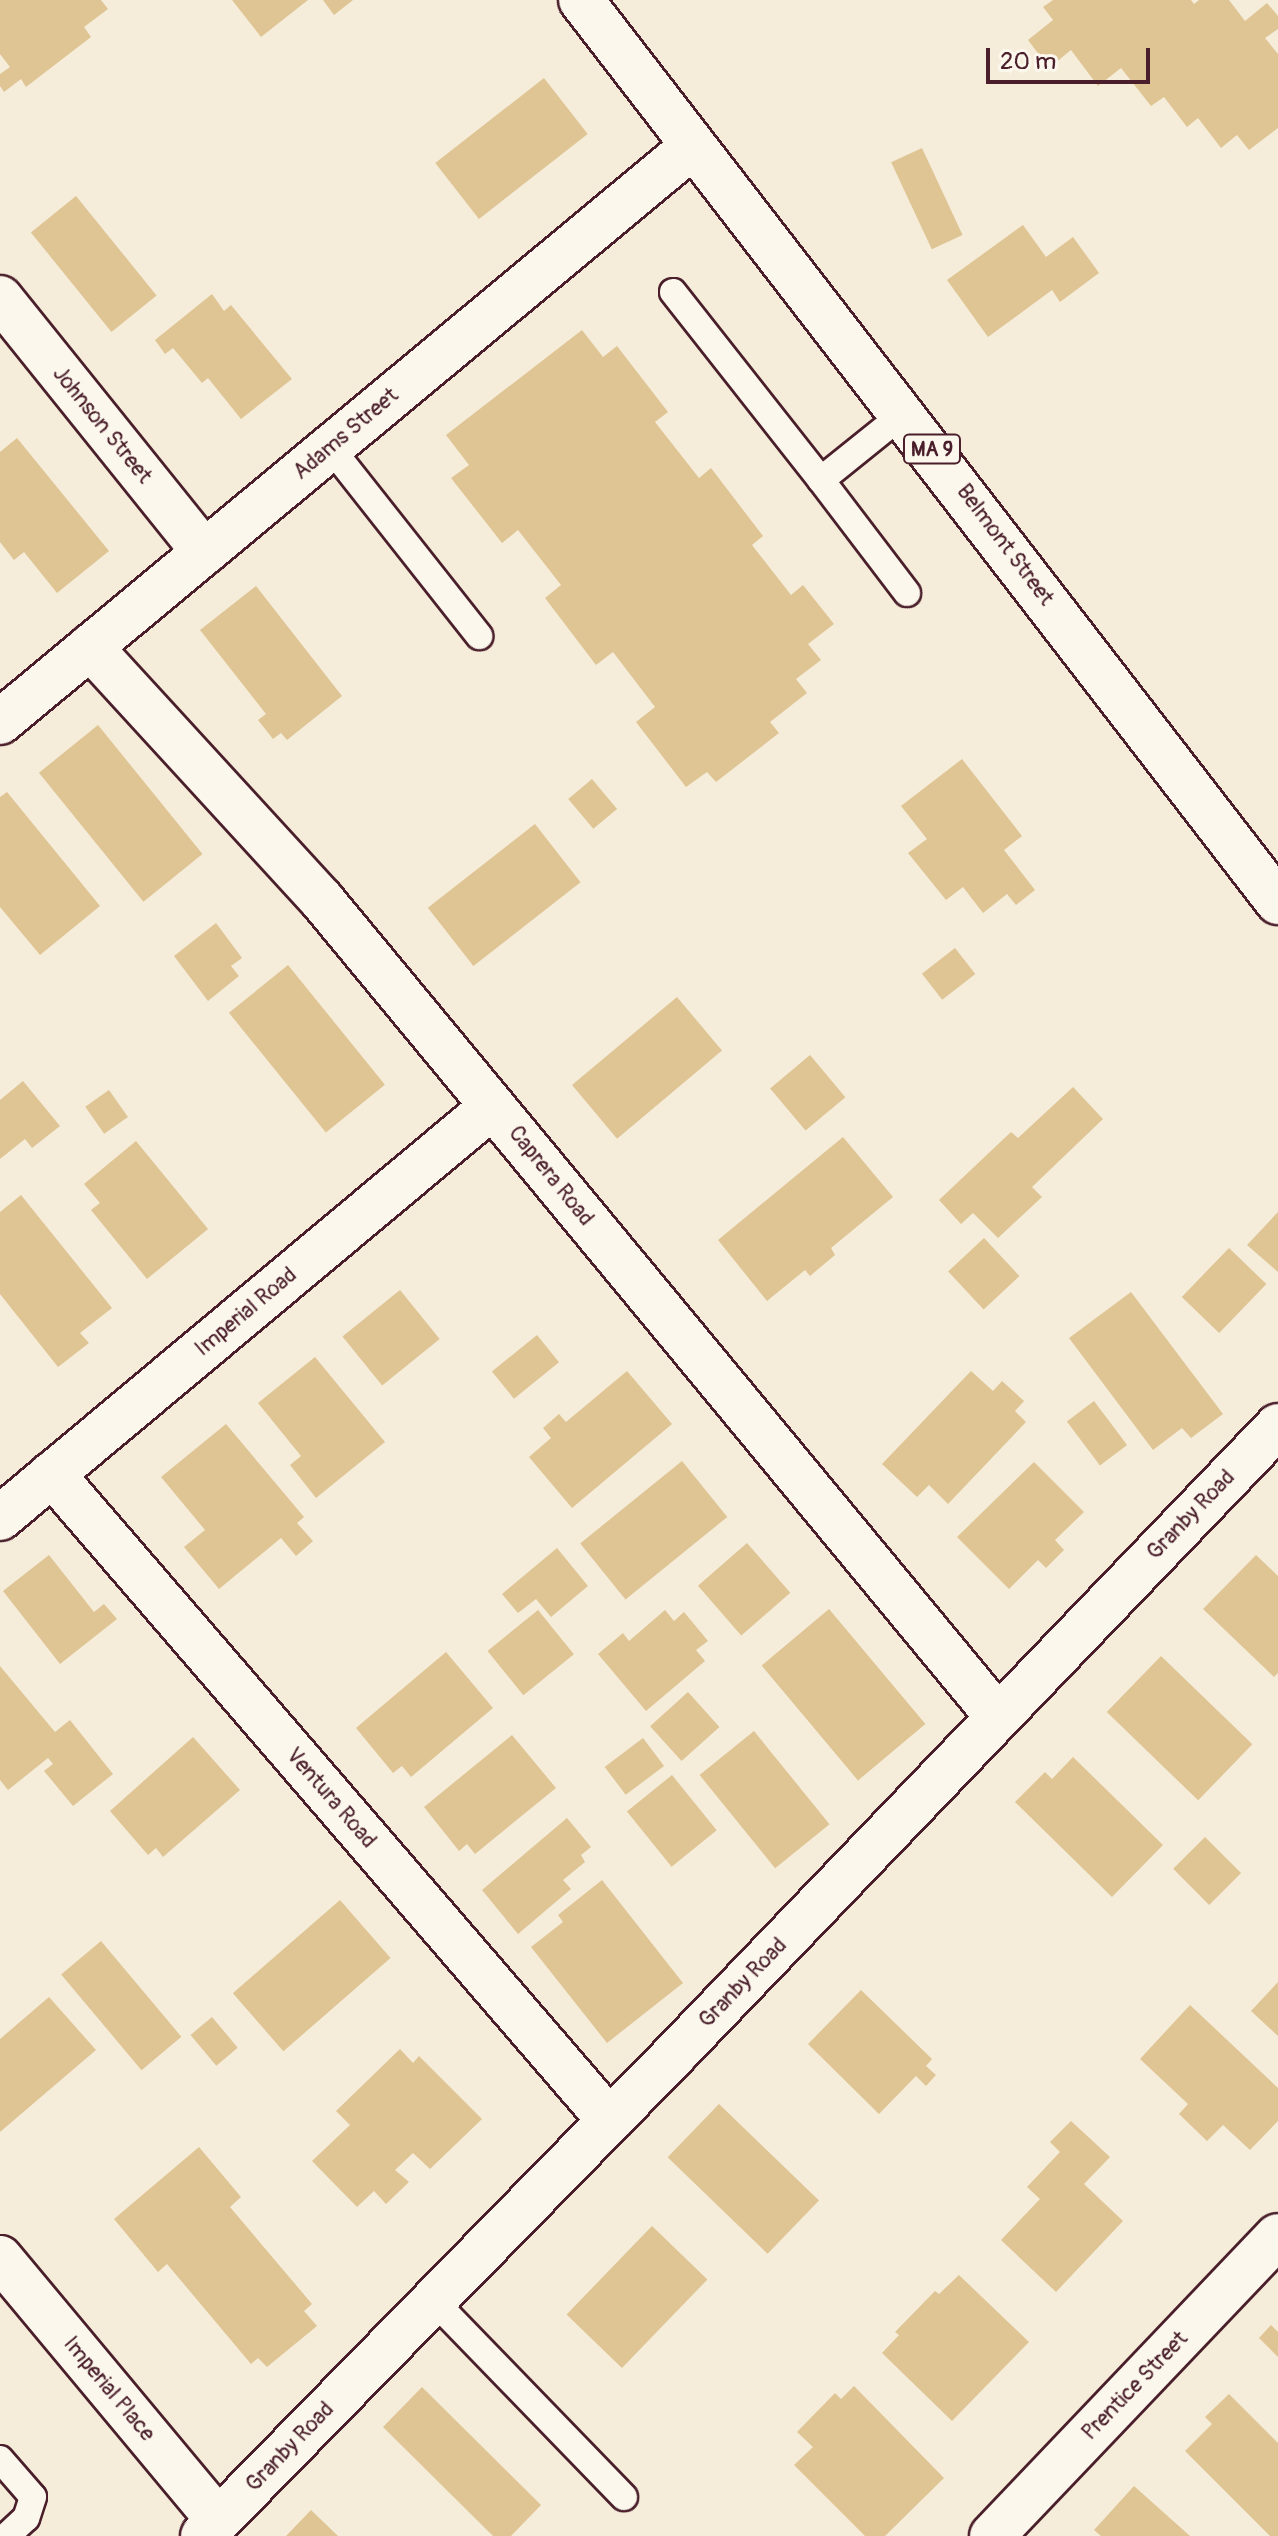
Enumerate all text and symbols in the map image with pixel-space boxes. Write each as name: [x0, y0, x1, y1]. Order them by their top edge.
scale bar: [990, 32, 1154, 82]
text: 20 m: [1000, 47, 1056, 76]
street label: Johnson Street: [47, 361, 157, 489]
street label: Adams Street: [288, 382, 404, 486]
road number: MA 9: [902, 433, 962, 465]
street label: Belmont Street: [951, 479, 1059, 611]
street label: Caprera Road: [503, 1121, 599, 1231]
street label: Imperial Road: [190, 1262, 302, 1362]
street label: Granby Road: [1142, 1464, 1240, 1566]
street label: Ventura Road: [280, 1742, 382, 1854]
street label: Granby Road: [694, 1932, 792, 2034]
street label: Prentice Street: [1077, 2326, 1193, 2446]
street label: Imperial Place: [58, 2331, 160, 2447]
street label: Granby Road: [241, 2396, 339, 2498]

